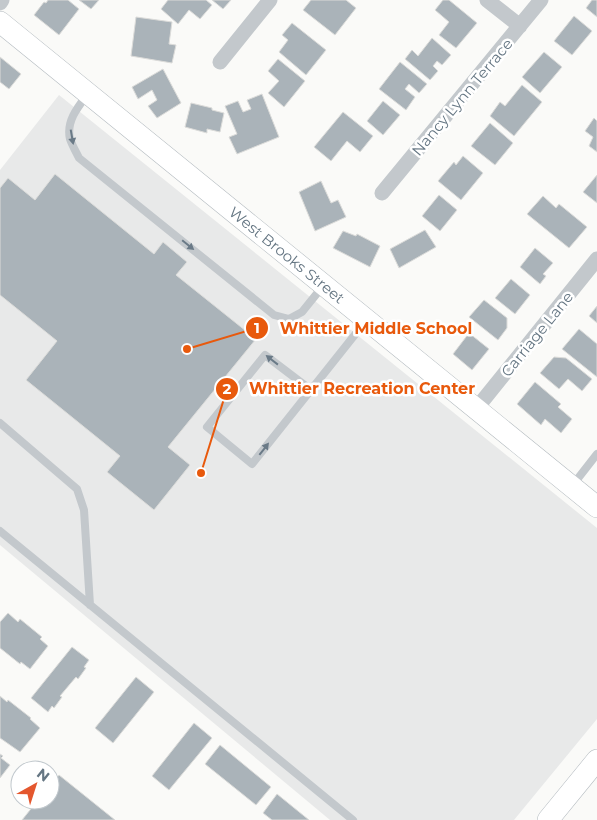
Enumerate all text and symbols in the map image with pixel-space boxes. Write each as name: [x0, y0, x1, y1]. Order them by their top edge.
street label: Nancy Lynn Terrace: [407, 35, 517, 159]
one-way arrow: [68, 129, 76, 145]
street label: West Brooks Street: [225, 202, 349, 308]
one-way arrow: [181, 240, 194, 251]
street label: Carriage Lane: [497, 288, 577, 380]
callout: Whittier Middle School: [245, 313, 482, 344]
text: 1: [254, 318, 260, 337]
text: Whittier Middle School: [280, 319, 472, 338]
one-way arrow: [266, 355, 279, 366]
callout: Whittier Recreation Center: [214, 373, 485, 404]
text: 2: [223, 379, 232, 398]
text: Whittier Recreation Center: [249, 379, 475, 398]
one-way arrow: [259, 443, 270, 456]
north arrow: [10, 760, 60, 810]
text: N: [33, 764, 53, 785]

